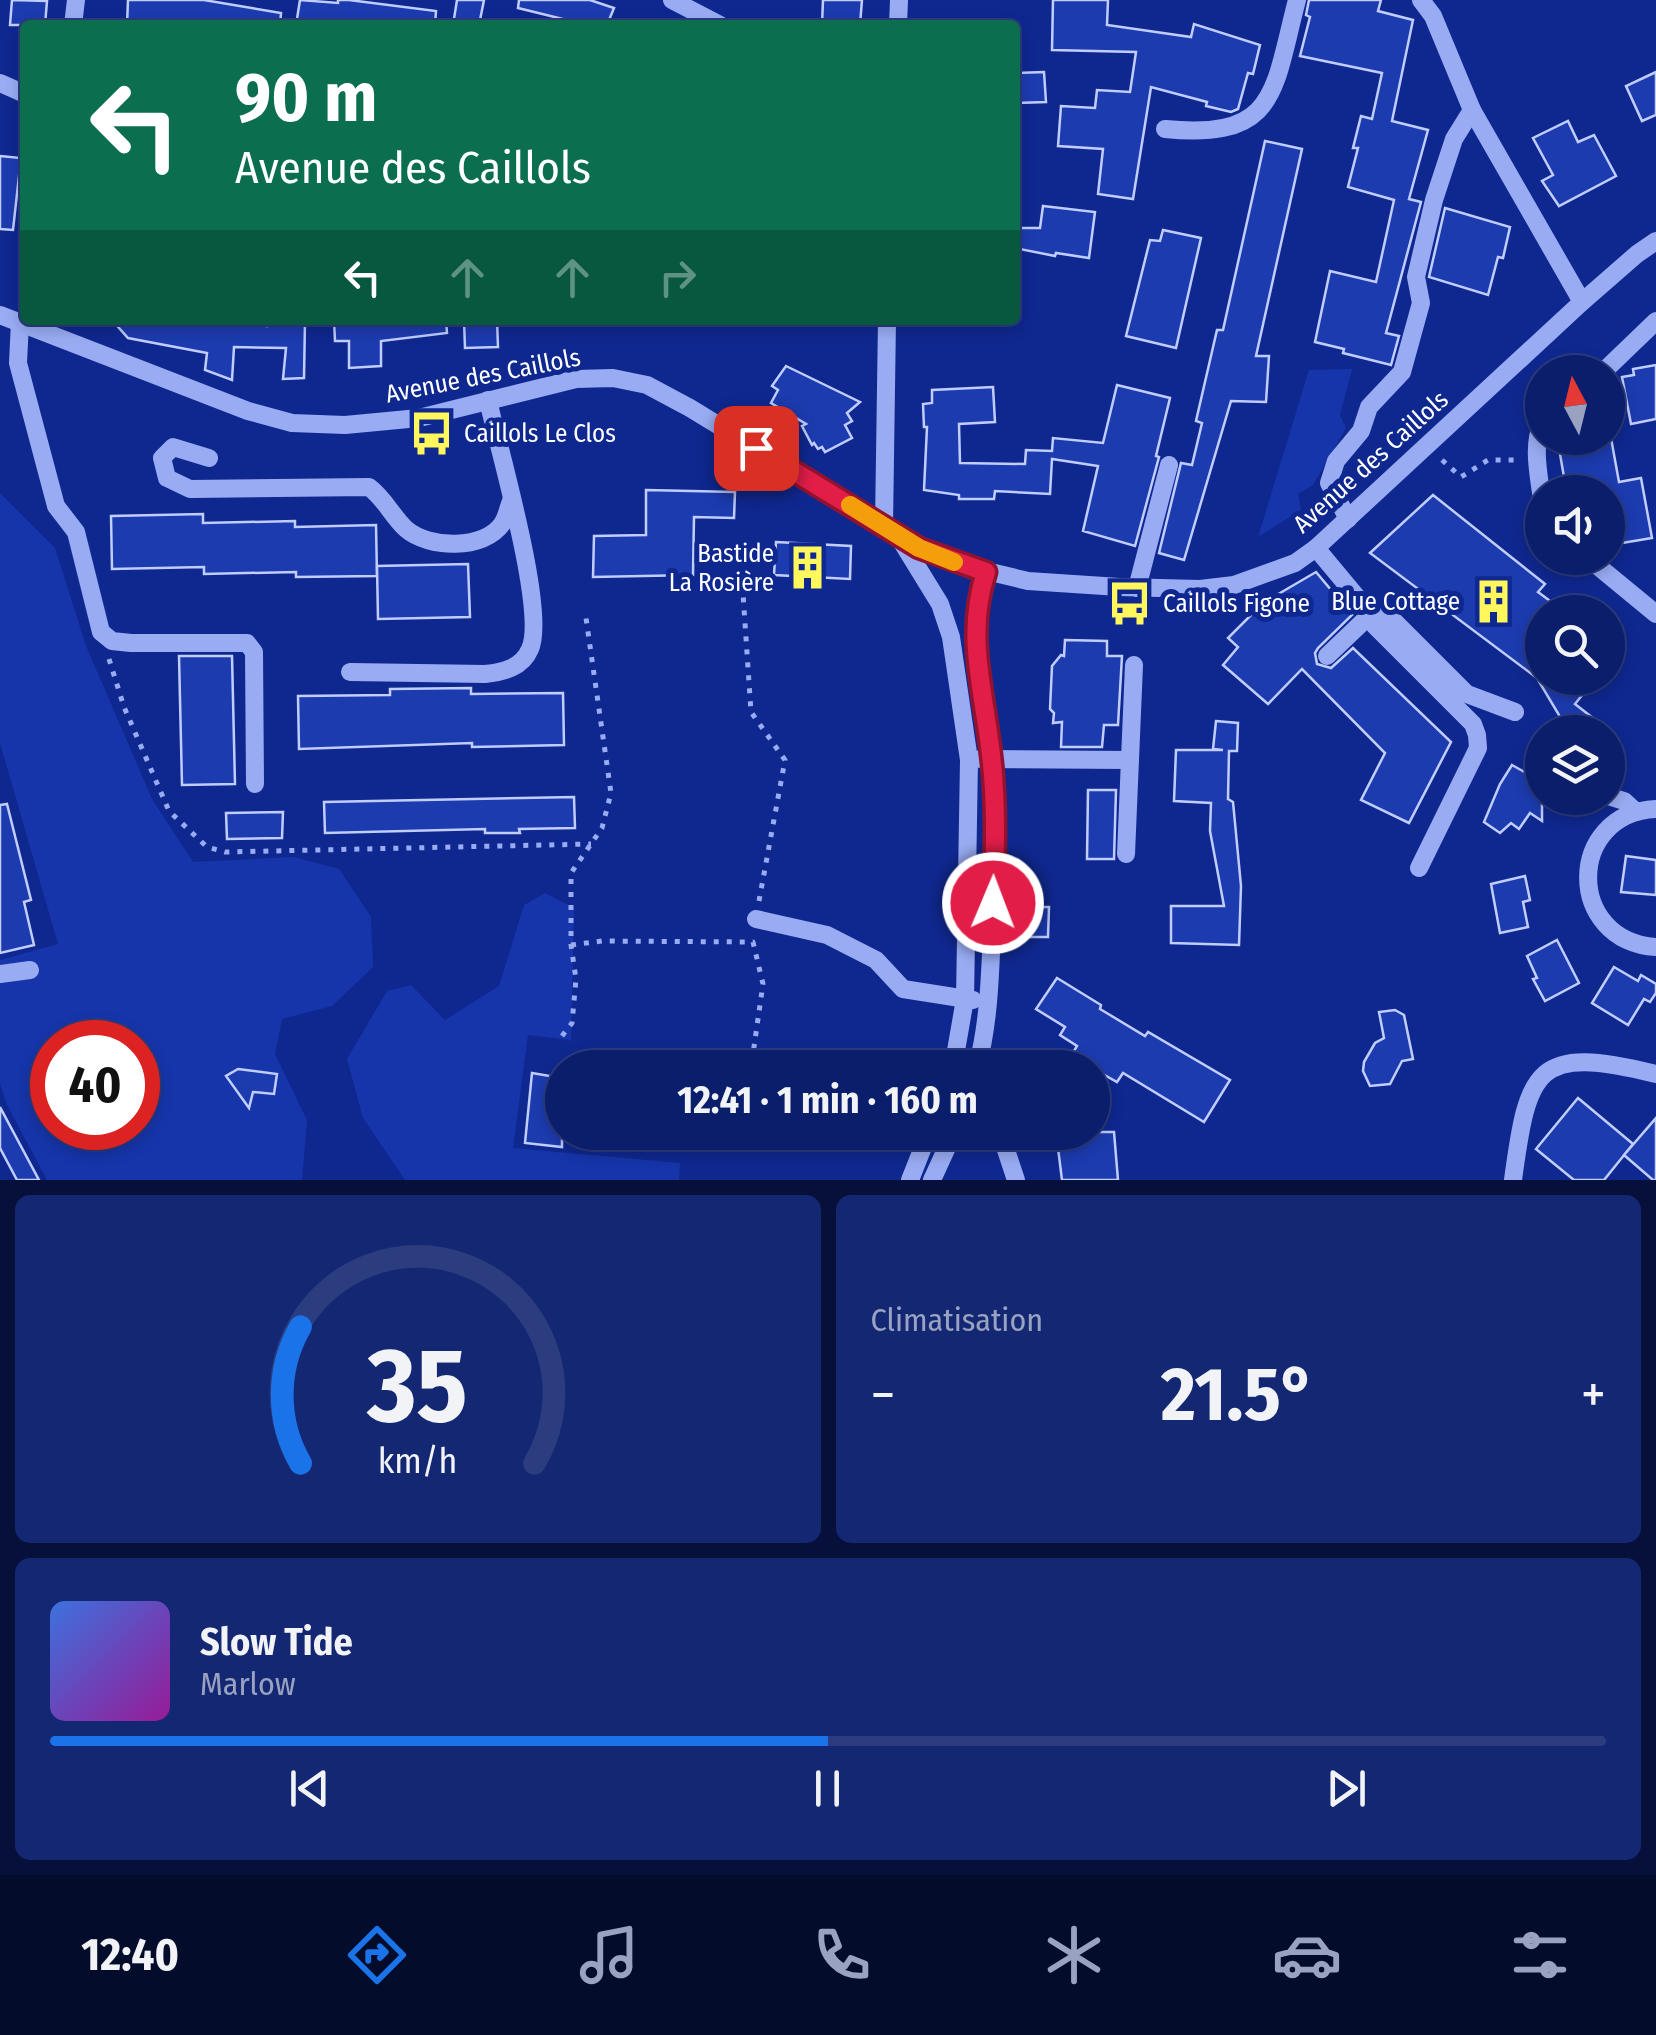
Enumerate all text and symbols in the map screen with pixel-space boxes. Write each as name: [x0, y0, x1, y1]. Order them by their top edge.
text: 90 m: [235, 56, 377, 140]
icon: left: [70, 60, 200, 190]
text: Avenue des Caillols: [235, 141, 591, 195]
icon: left: [335, 250, 390, 305]
icon: ahead: [440, 250, 495, 305]
icon: ahead: [545, 250, 600, 305]
icon: right: [650, 250, 705, 305]
street label: Avenue des Caillols: [383, 342, 583, 410]
north arrow: [1525, 355, 1625, 455]
map controls: [1525, 355, 1625, 815]
street label: Avenue des Caillols: [1287, 385, 1455, 539]
pin: [714, 406, 799, 491]
bus stop icon: Caillols Le Clos: [407, 410, 455, 458]
place label: Caillols Le Clos: [464, 419, 616, 449]
icon: arrive: [729, 421, 784, 476]
button: sound: [1525, 475, 1625, 575]
place label: Bastide La Rosière: [669, 539, 774, 598]
building icon: Bastide La Rosière: [783, 544, 831, 592]
building icon: Blue Cottage: [1469, 578, 1517, 626]
bus stop icon: Caillols Figone: [1106, 580, 1154, 628]
place label: Blue Cottage: [1331, 587, 1460, 617]
place label: Caillols Figone: [1163, 589, 1310, 619]
button: search: [1525, 595, 1625, 695]
button: layers: [1525, 715, 1625, 815]
position arrow: [941, 851, 1045, 955]
speed limit sign: 40: [30, 1020, 160, 1150]
text: 12:41 · 1 min · 160 m: [677, 1077, 978, 1123]
text: Climatisation: [871, 1301, 1043, 1339]
text: 35: [367, 1324, 468, 1449]
text: 21.5°: [1161, 1350, 1315, 1440]
text: −: [871, 1362, 895, 1428]
text: +: [1581, 1362, 1606, 1428]
text: km/h: [378, 1440, 458, 1482]
text: Slow Tide: [200, 1619, 353, 1665]
text: Marlow: [200, 1665, 296, 1703]
icon: previous: [282, 1761, 337, 1816]
icon: pause: [800, 1761, 855, 1816]
icon: next: [1319, 1761, 1374, 1816]
icon: directions: [342, 1920, 412, 1990]
icon: music: [574, 1920, 644, 1990]
icon: phone: [807, 1920, 877, 1990]
icon: climate: [1039, 1920, 1109, 1990]
icon: car: [1272, 1920, 1342, 1990]
icon: filters: [1505, 1920, 1575, 1990]
text: 12:40: [81, 1928, 179, 1982]

